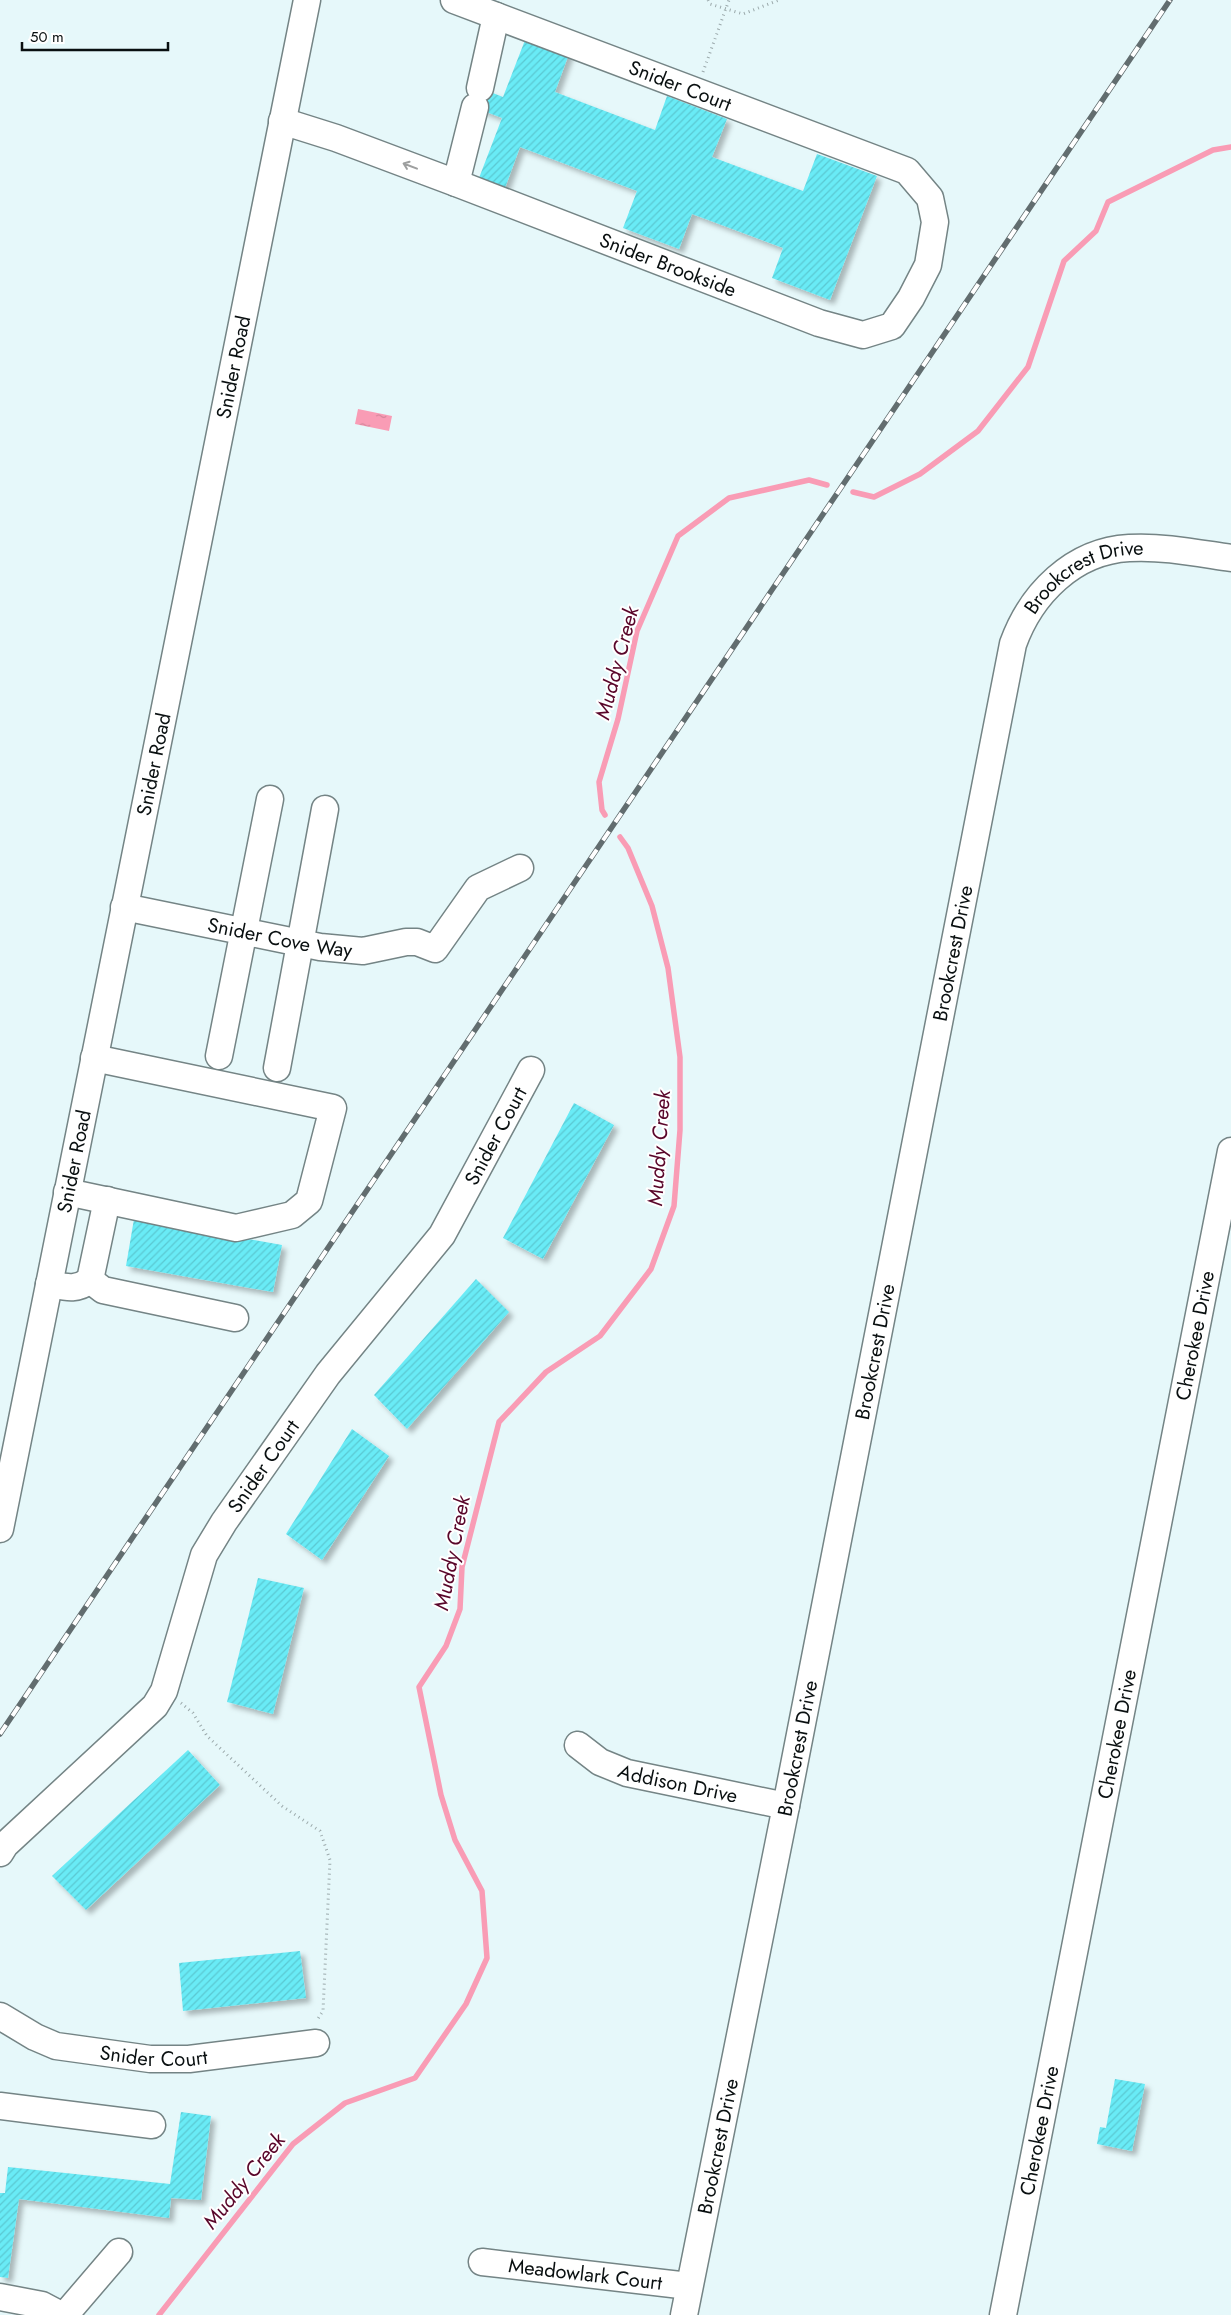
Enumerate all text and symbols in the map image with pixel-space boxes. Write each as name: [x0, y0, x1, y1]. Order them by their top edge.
scale bar: [22, 20, 169, 52]
text: 50 m: [30, 26, 64, 48]
street label: Snider Court: [624, 53, 736, 119]
one-way arrow: [403, 161, 418, 170]
street label: Snider Brookside: [595, 225, 741, 304]
street label: Snider Road: [209, 313, 258, 421]
street label: Brookcrest Drive: [1017, 533, 1144, 620]
water label: Muddy Creek: [587, 602, 647, 723]
street label: Snider Road: [129, 710, 178, 818]
street label: Brookcrest Drive: [925, 883, 980, 1024]
street label: Snider Cove Way: [205, 910, 354, 964]
street label: Snider Court: [457, 1081, 534, 1190]
water label: Muddy Creek: [640, 1088, 678, 1207]
street label: Snider Road: [49, 1107, 98, 1215]
street label: Cherokee Drive: [1168, 1268, 1222, 1403]
street label: Brookcrest Drive: [847, 1281, 902, 1422]
street label: Snider Court: [220, 1413, 306, 1519]
water label: Muddy Creek: [426, 1492, 478, 1613]
street label: Cherokee Drive: [1090, 1667, 1144, 1801]
street label: Brookcrest Drive: [770, 1678, 825, 1819]
street label: Addison Drive: [614, 1756, 740, 1810]
street label: Snider Court: [98, 2038, 209, 2074]
street label: Cherokee Drive: [1012, 2063, 1066, 2198]
street label: Brookcrest Drive: [690, 2076, 746, 2217]
water label: Muddy Creek: [196, 2126, 293, 2236]
street label: Meadowlark Court: [507, 2251, 664, 2297]

